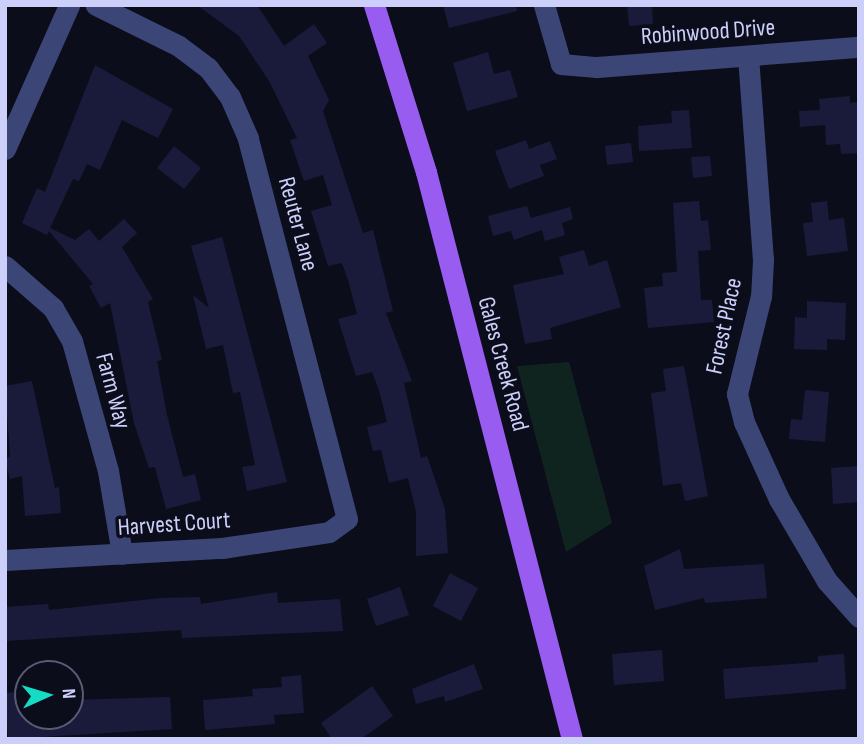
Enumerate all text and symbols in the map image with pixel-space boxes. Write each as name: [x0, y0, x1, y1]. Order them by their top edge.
street label: Robinwood Drive: [640, 13, 776, 51]
street label: Reuter Lane: [272, 174, 324, 274]
street label: Forest Place: [700, 275, 748, 377]
street label: Gales Creek Road: [471, 294, 535, 434]
street label: Farm Way: [89, 350, 137, 432]
street label: Harvest Court: [117, 506, 231, 542]
north arrow: [14, 660, 84, 730]
text: N: [57, 688, 80, 700]

